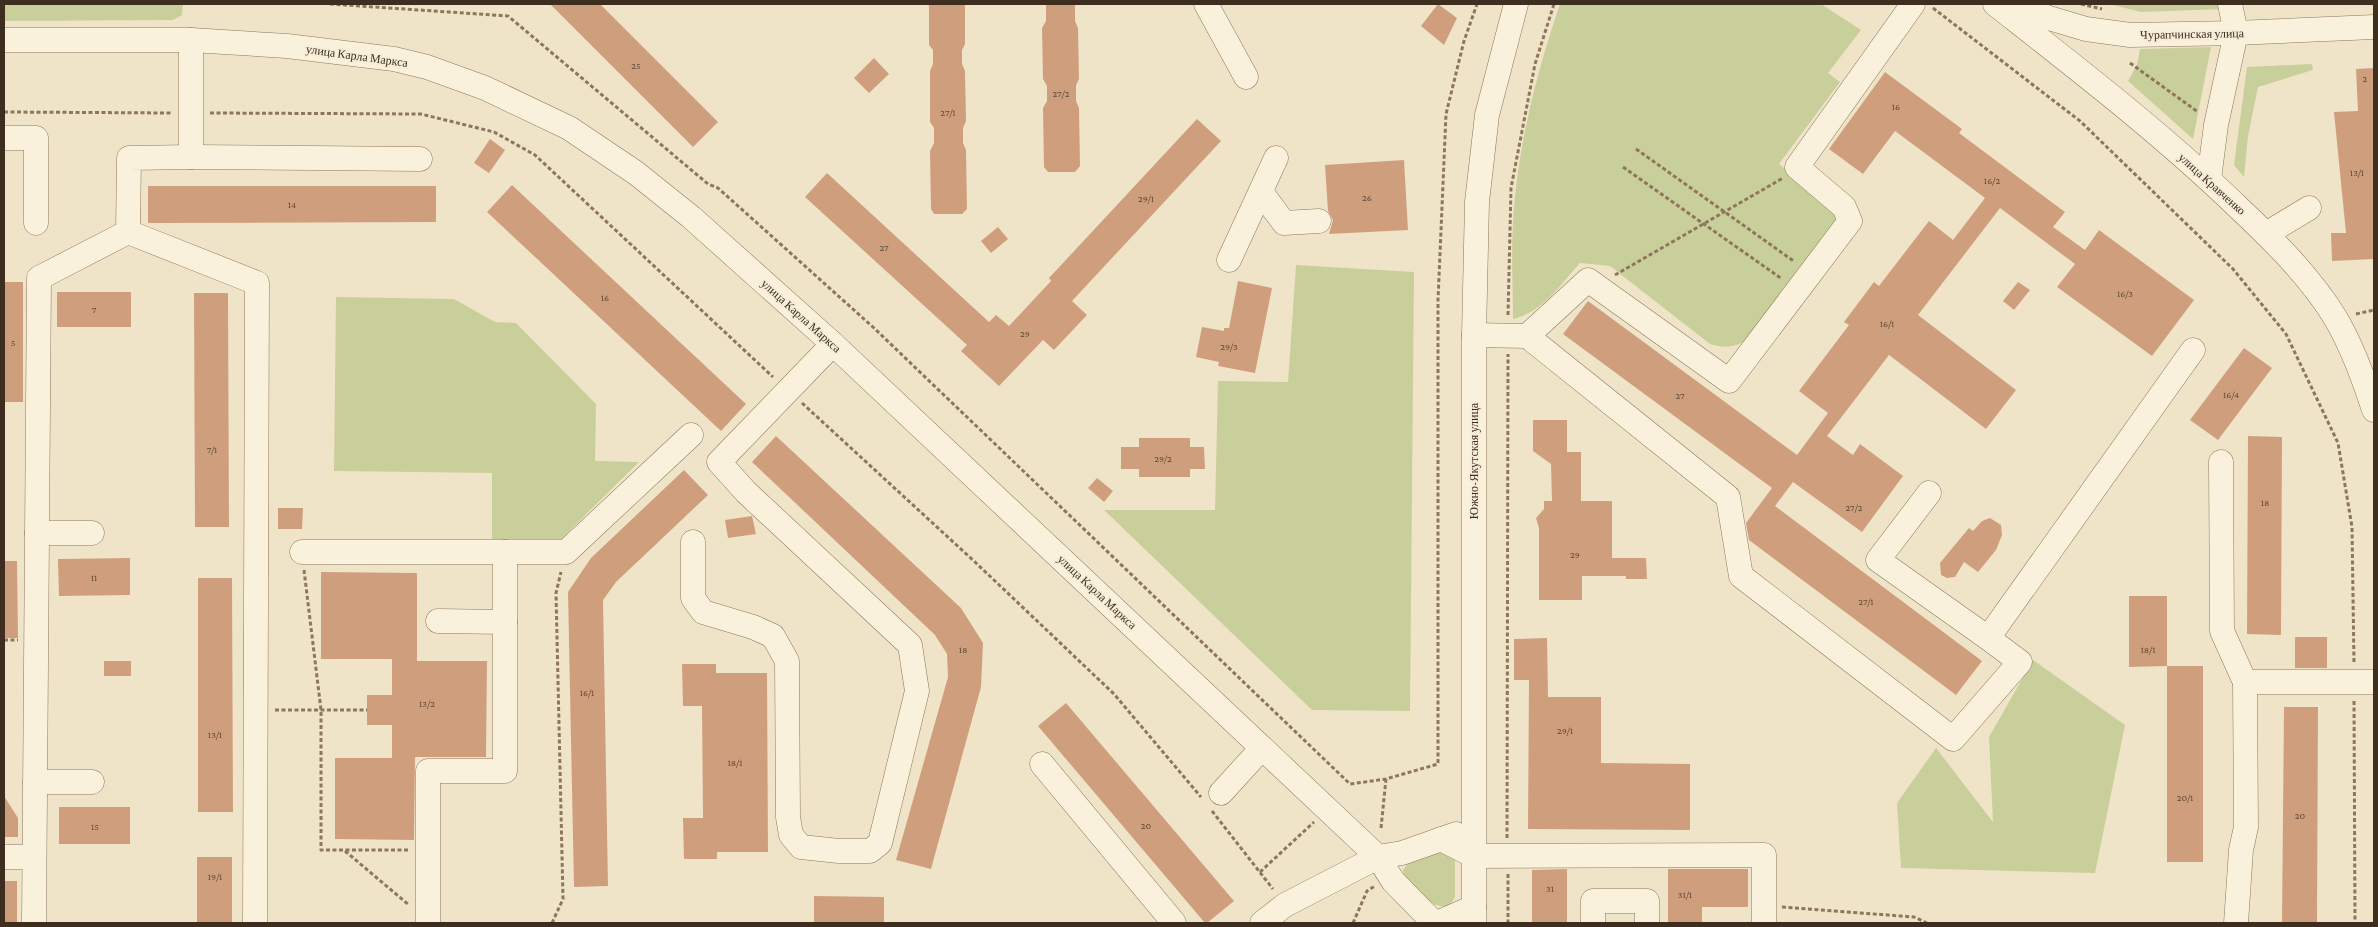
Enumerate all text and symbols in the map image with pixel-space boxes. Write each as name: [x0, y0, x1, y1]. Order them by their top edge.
street label: Чурапчинская улица: [2140, 26, 2245, 42]
street label: улица Карла Маркса: [305, 42, 410, 70]
house number: 25: [631, 60, 641, 71]
house number: 2: [2363, 73, 2368, 84]
house number: 27/2: [1053, 88, 1070, 99]
house number: 16: [1892, 101, 1900, 112]
house number: 27/1: [940, 107, 956, 118]
street label: улица Кравченко: [2176, 150, 2248, 218]
house number: 13/1: [2350, 167, 2364, 178]
house number: 16/2: [1984, 175, 2000, 186]
house number: 26: [1362, 192, 1372, 203]
house number: 29/1: [1138, 193, 1154, 204]
house number: 14: [288, 199, 296, 210]
house number: 27: [879, 242, 889, 253]
street label: улица Карла Маркса: [758, 276, 844, 356]
house number: 16/3: [2117, 288, 2133, 299]
house number: 16: [601, 292, 609, 303]
house number: 7: [92, 304, 97, 315]
house number: 16/1: [1880, 318, 1894, 329]
house number: 29: [1020, 328, 1030, 339]
house number: 5: [11, 337, 16, 348]
house number: 29/3: [1220, 341, 1238, 352]
house number: 16/4: [2223, 389, 2239, 400]
house number: 27: [1675, 390, 1685, 401]
street label: Южно-Якутская улица: [1467, 402, 1481, 519]
house number: 7/1: [207, 444, 217, 455]
house number: 29/2: [1154, 453, 1172, 464]
house number: 18: [2261, 497, 2269, 508]
house number: 27/2: [1846, 502, 1863, 513]
house number: 29: [1570, 549, 1580, 560]
street label: улица Карла Маркса: [1055, 552, 1140, 633]
house number: 11: [91, 572, 97, 583]
house number: 27/1: [1858, 596, 1874, 607]
house number: 18: [959, 644, 967, 655]
house number: 18/1: [2141, 644, 2155, 655]
house number: 16/1: [580, 687, 594, 698]
house number: 13/2: [419, 698, 435, 709]
house number: 29/1: [1557, 725, 1573, 736]
house number: 13/1: [208, 729, 222, 740]
house number: 18/1: [728, 757, 742, 768]
house number: 20/1: [2177, 792, 2193, 803]
house number: 20: [2295, 810, 2306, 821]
house number: 20: [1141, 820, 1152, 831]
house number: 15: [91, 821, 99, 832]
house number: 19/1: [208, 871, 222, 882]
house number: 31: [1546, 883, 1554, 894]
house number: 31/1: [1678, 889, 1692, 900]

